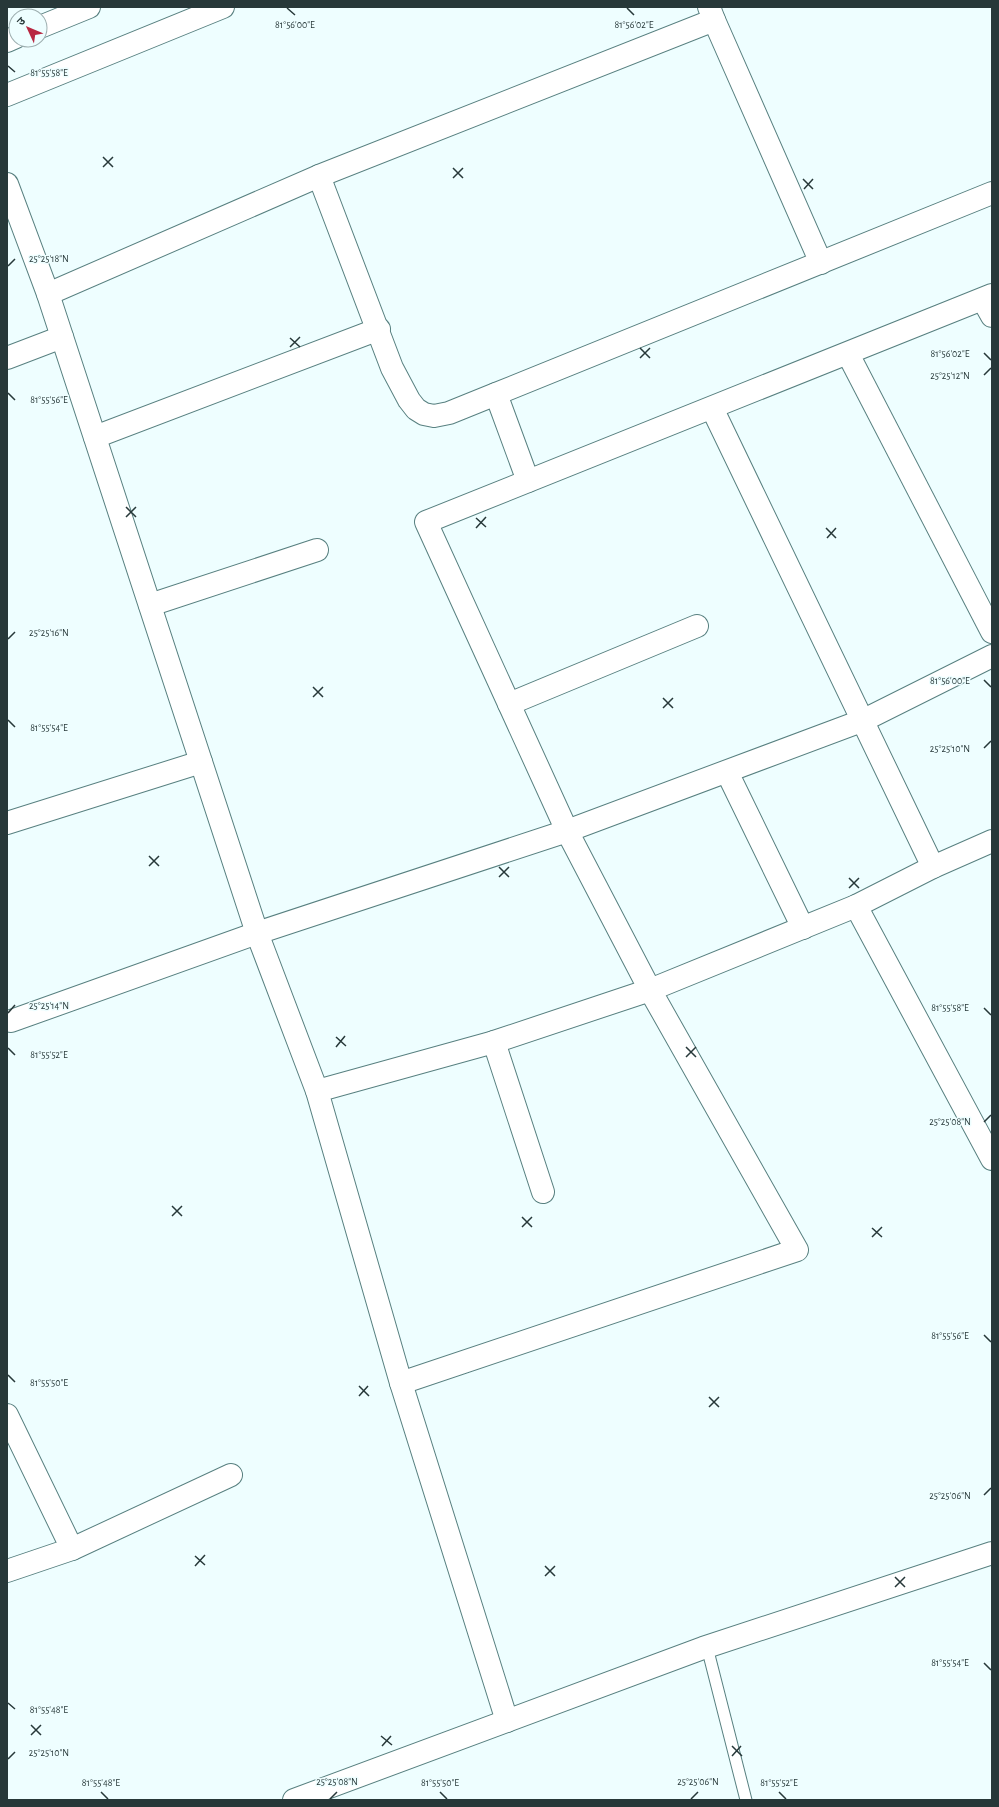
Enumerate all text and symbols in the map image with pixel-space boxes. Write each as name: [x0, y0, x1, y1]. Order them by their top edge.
north arrow: [8, 8, 48, 48]
text: उ: [15, 15, 28, 28]
text: 81°56'00"E: [275, 20, 315, 30]
text: 81°56'02"E: [614, 20, 654, 30]
text: 81°55'58"E: [30, 68, 68, 78]
text: 25°25'18"N: [29, 254, 69, 264]
text: 81°56'02"E: [930, 349, 970, 359]
text: 25°25'12"N: [930, 371, 970, 381]
text: 81°55'56"E: [30, 395, 68, 405]
text: 25°25'16"N: [29, 628, 69, 638]
text: 81°56'00"E: [930, 676, 970, 686]
text: 81°55'54"E: [30, 723, 68, 733]
text: 25°25'10"N: [930, 744, 970, 754]
text: 25°25'14"N: [29, 1001, 69, 1011]
text: 81°55'58"E: [931, 1003, 969, 1013]
text: 81°55'52"E: [30, 1050, 68, 1060]
text: 25°25'08"N: [929, 1117, 971, 1127]
text: 81°55'56"E: [931, 1331, 969, 1341]
text: 81°55'50"E: [30, 1378, 68, 1388]
text: 25°25'06"N: [929, 1491, 971, 1501]
text: 81°55'54"E: [931, 1658, 969, 1668]
text: 81°55'48"E: [30, 1705, 68, 1715]
text: 25°25'10"N: [29, 1748, 69, 1758]
text: 25°25'08"N: [316, 1777, 358, 1787]
text: 25°25'06"N: [677, 1777, 719, 1787]
text: 81°55'48"E: [82, 1778, 120, 1788]
text: 81°55'50"E: [421, 1778, 459, 1788]
text: 81°55'52"E: [760, 1778, 798, 1788]

